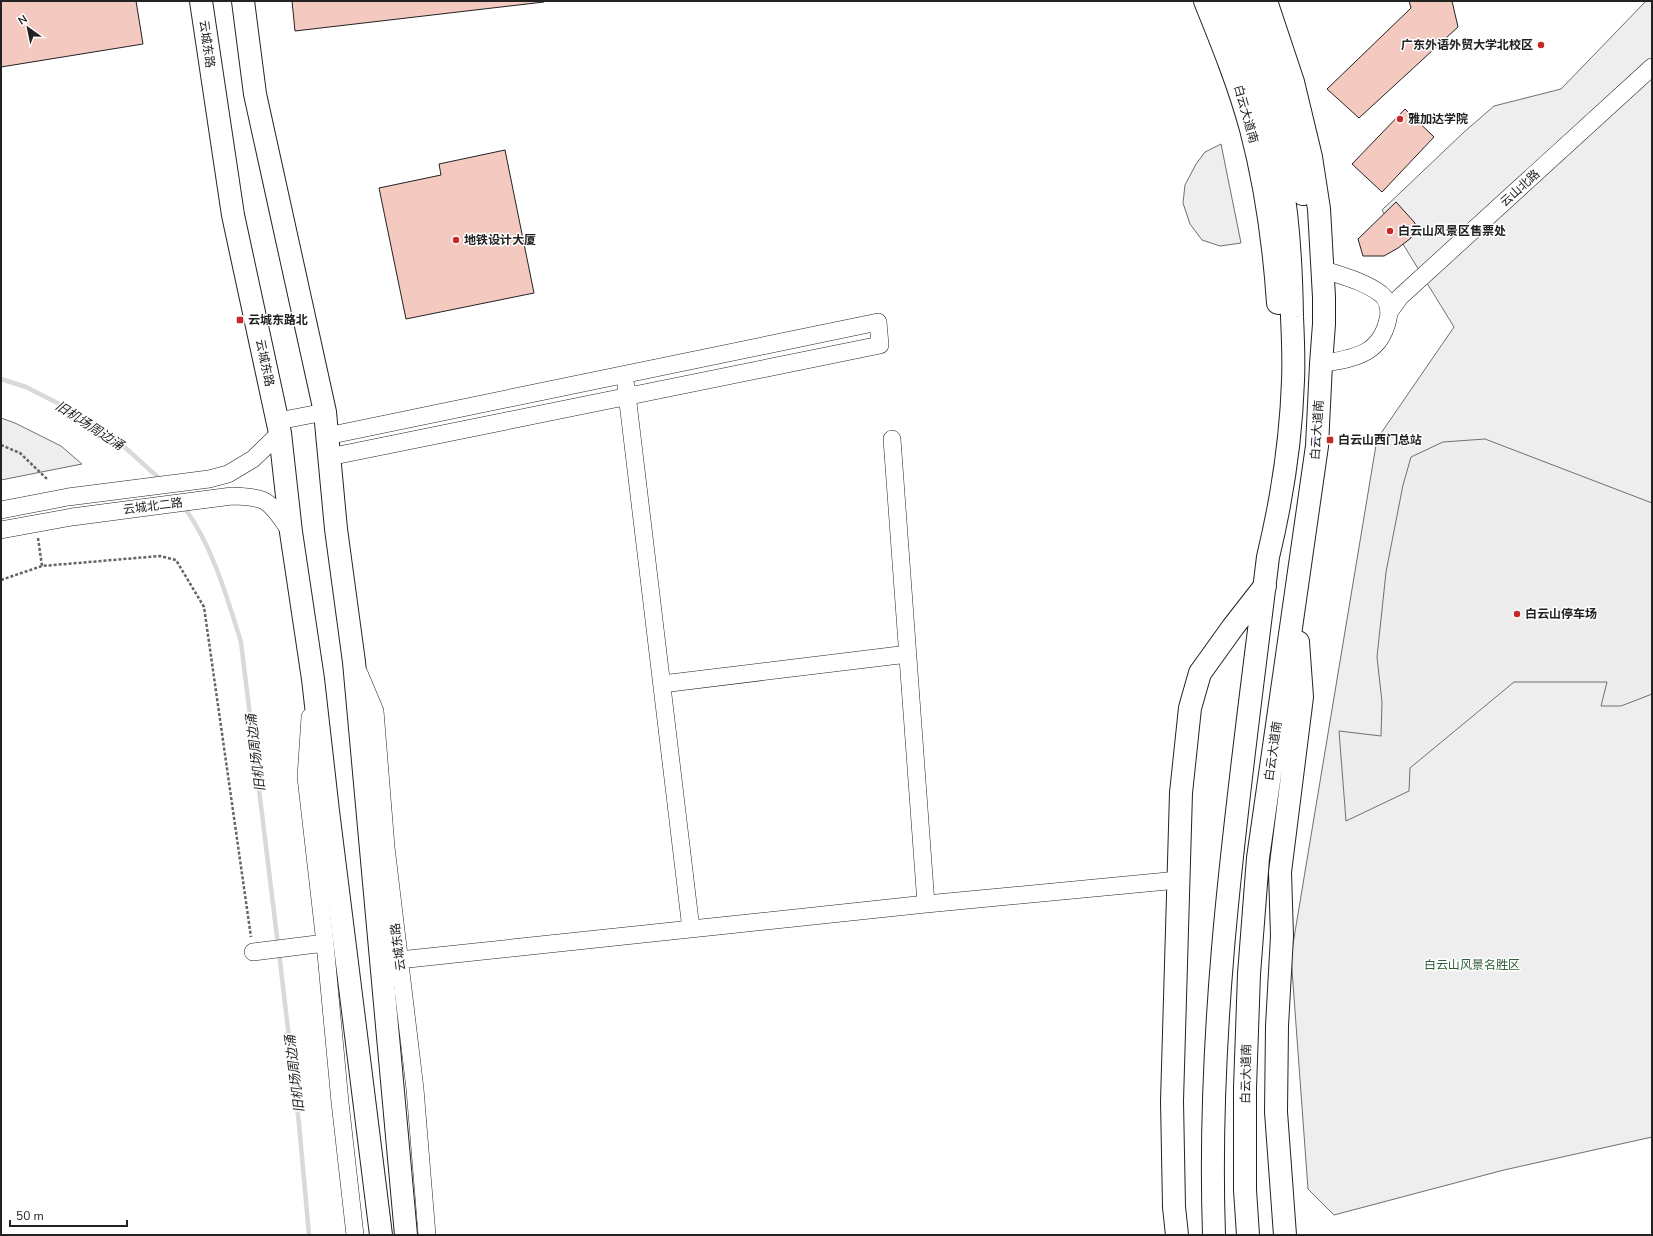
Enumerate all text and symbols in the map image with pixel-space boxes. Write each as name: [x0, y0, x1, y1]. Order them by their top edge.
north arrow: [8, 8, 48, 48]
text: N: [15, 12, 30, 29]
street label: 云城东路: [196, 19, 218, 69]
place label: 广东外语外贸大学北校区: [1401, 37, 1533, 53]
marker: 广东外语外贸大学北校区: [1536, 40, 1546, 50]
street label: 白云大道南: [1230, 83, 1262, 145]
place label: 雅加达学院: [1408, 111, 1468, 127]
marker: 雅加达学院: [1395, 114, 1405, 124]
street label: 云山北路: [1497, 166, 1543, 210]
place label: 白云山风景区售票处: [1398, 223, 1506, 239]
marker: 白云山风景区售票处: [1385, 226, 1395, 236]
place label: 地铁设计大厦: [464, 232, 536, 248]
marker: 地铁设计大厦: [451, 235, 461, 245]
place label: 云城东路北: [248, 312, 308, 328]
marker: 云城东路北: [235, 315, 245, 325]
street label: 云城东路: [252, 338, 278, 388]
water label: 旧机场周边涌: [52, 397, 129, 456]
street label: 白云大道南: [1307, 400, 1327, 460]
place label: 白云山西门总站: [1338, 432, 1422, 448]
marker: 白云山西门总站: [1325, 435, 1335, 445]
street label: 云城北二路: [122, 494, 184, 518]
place label: 白云山停车场: [1525, 606, 1597, 622]
marker: 白云山停车场: [1512, 609, 1522, 619]
water label: 旧机场周边涌: [242, 711, 270, 793]
street label: 白云大道南: [1261, 720, 1285, 782]
street label: 云城东路: [387, 922, 409, 972]
park label: 白云山风景名胜区: [1424, 957, 1520, 973]
water label: 旧机场周边涌: [281, 1032, 309, 1114]
street label: 白云大道南: [1237, 1044, 1255, 1104]
scale bar: [10, 1202, 127, 1228]
text: 50 m: [16, 1208, 44, 1224]

